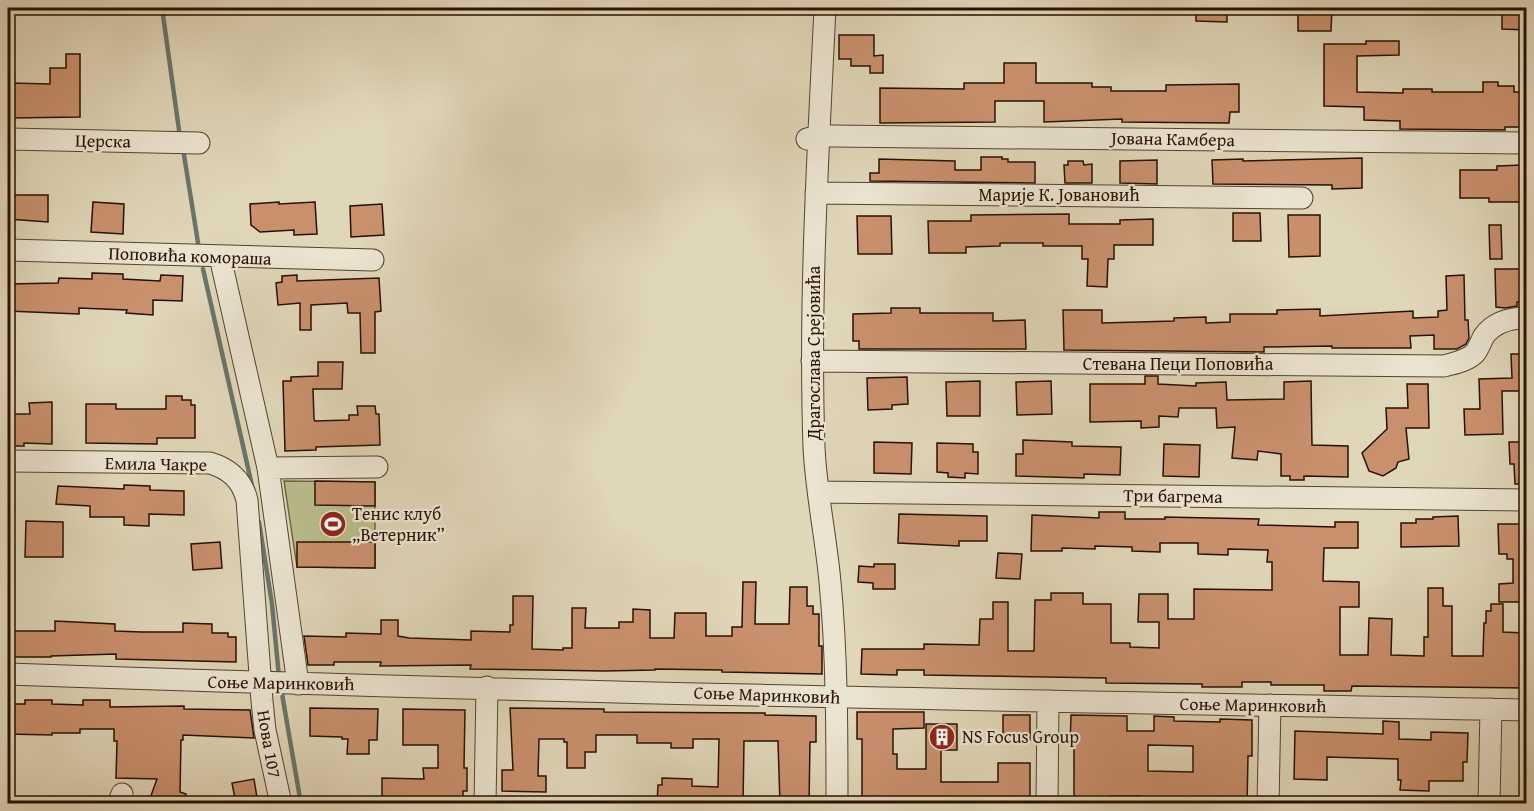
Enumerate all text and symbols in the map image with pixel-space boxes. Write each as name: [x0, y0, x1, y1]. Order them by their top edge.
street label: Јована Камбера: [1109, 124, 1235, 153]
street label: Церска: [75, 127, 132, 154]
street label: Марије К. Јовановић: [978, 181, 1140, 208]
street label: Поповића комораша: [108, 239, 273, 272]
street label: Драгослава Срејовића: [800, 265, 827, 441]
street label: Стевана Пеци Поповића: [1083, 350, 1274, 377]
street label: Емила Чакре: [105, 449, 207, 478]
street label: Три багрема: [1123, 481, 1223, 510]
place label: Тенис клуб „Ветерник”: [352, 500, 445, 548]
sports icon: Тенис клуб „Ветерник”: [318, 509, 348, 539]
street label: Соње Маринковић: [207, 668, 355, 697]
street label: Соње Маринковић: [693, 678, 841, 711]
street label: Соње Маринковић: [1179, 690, 1327, 719]
street label: Нова 107: [250, 708, 289, 780]
building icon: NS Focus Group: [927, 722, 957, 752]
place label: NS Focus Group: [962, 723, 1079, 750]

